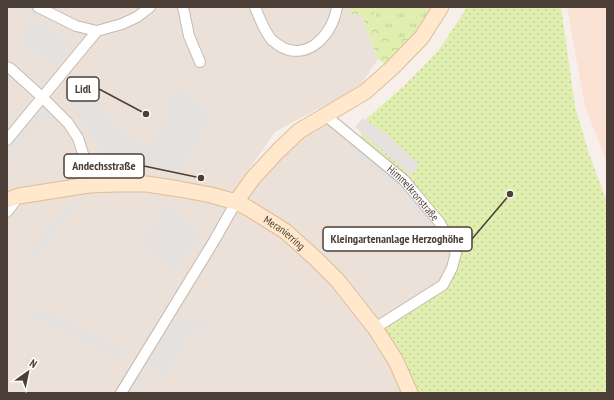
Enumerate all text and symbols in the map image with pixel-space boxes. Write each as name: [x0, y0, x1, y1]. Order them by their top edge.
callout: Lidl: [67, 77, 99, 101]
text: Lidl: [75, 81, 91, 96]
callout: Andechsstraße: [64, 154, 144, 178]
text: Andechsstraße: [71, 158, 136, 173]
street label: Himmelkronstraße: [384, 162, 442, 224]
street label: Meranierring: [261, 212, 308, 253]
callout: Kleingartenanlage Herzoghöhe: [323, 227, 472, 251]
text: Kleingartenanlage Herzoghöhe: [330, 231, 464, 246]
north arrow: [8, 352, 48, 392]
text: N: [27, 356, 40, 371]

